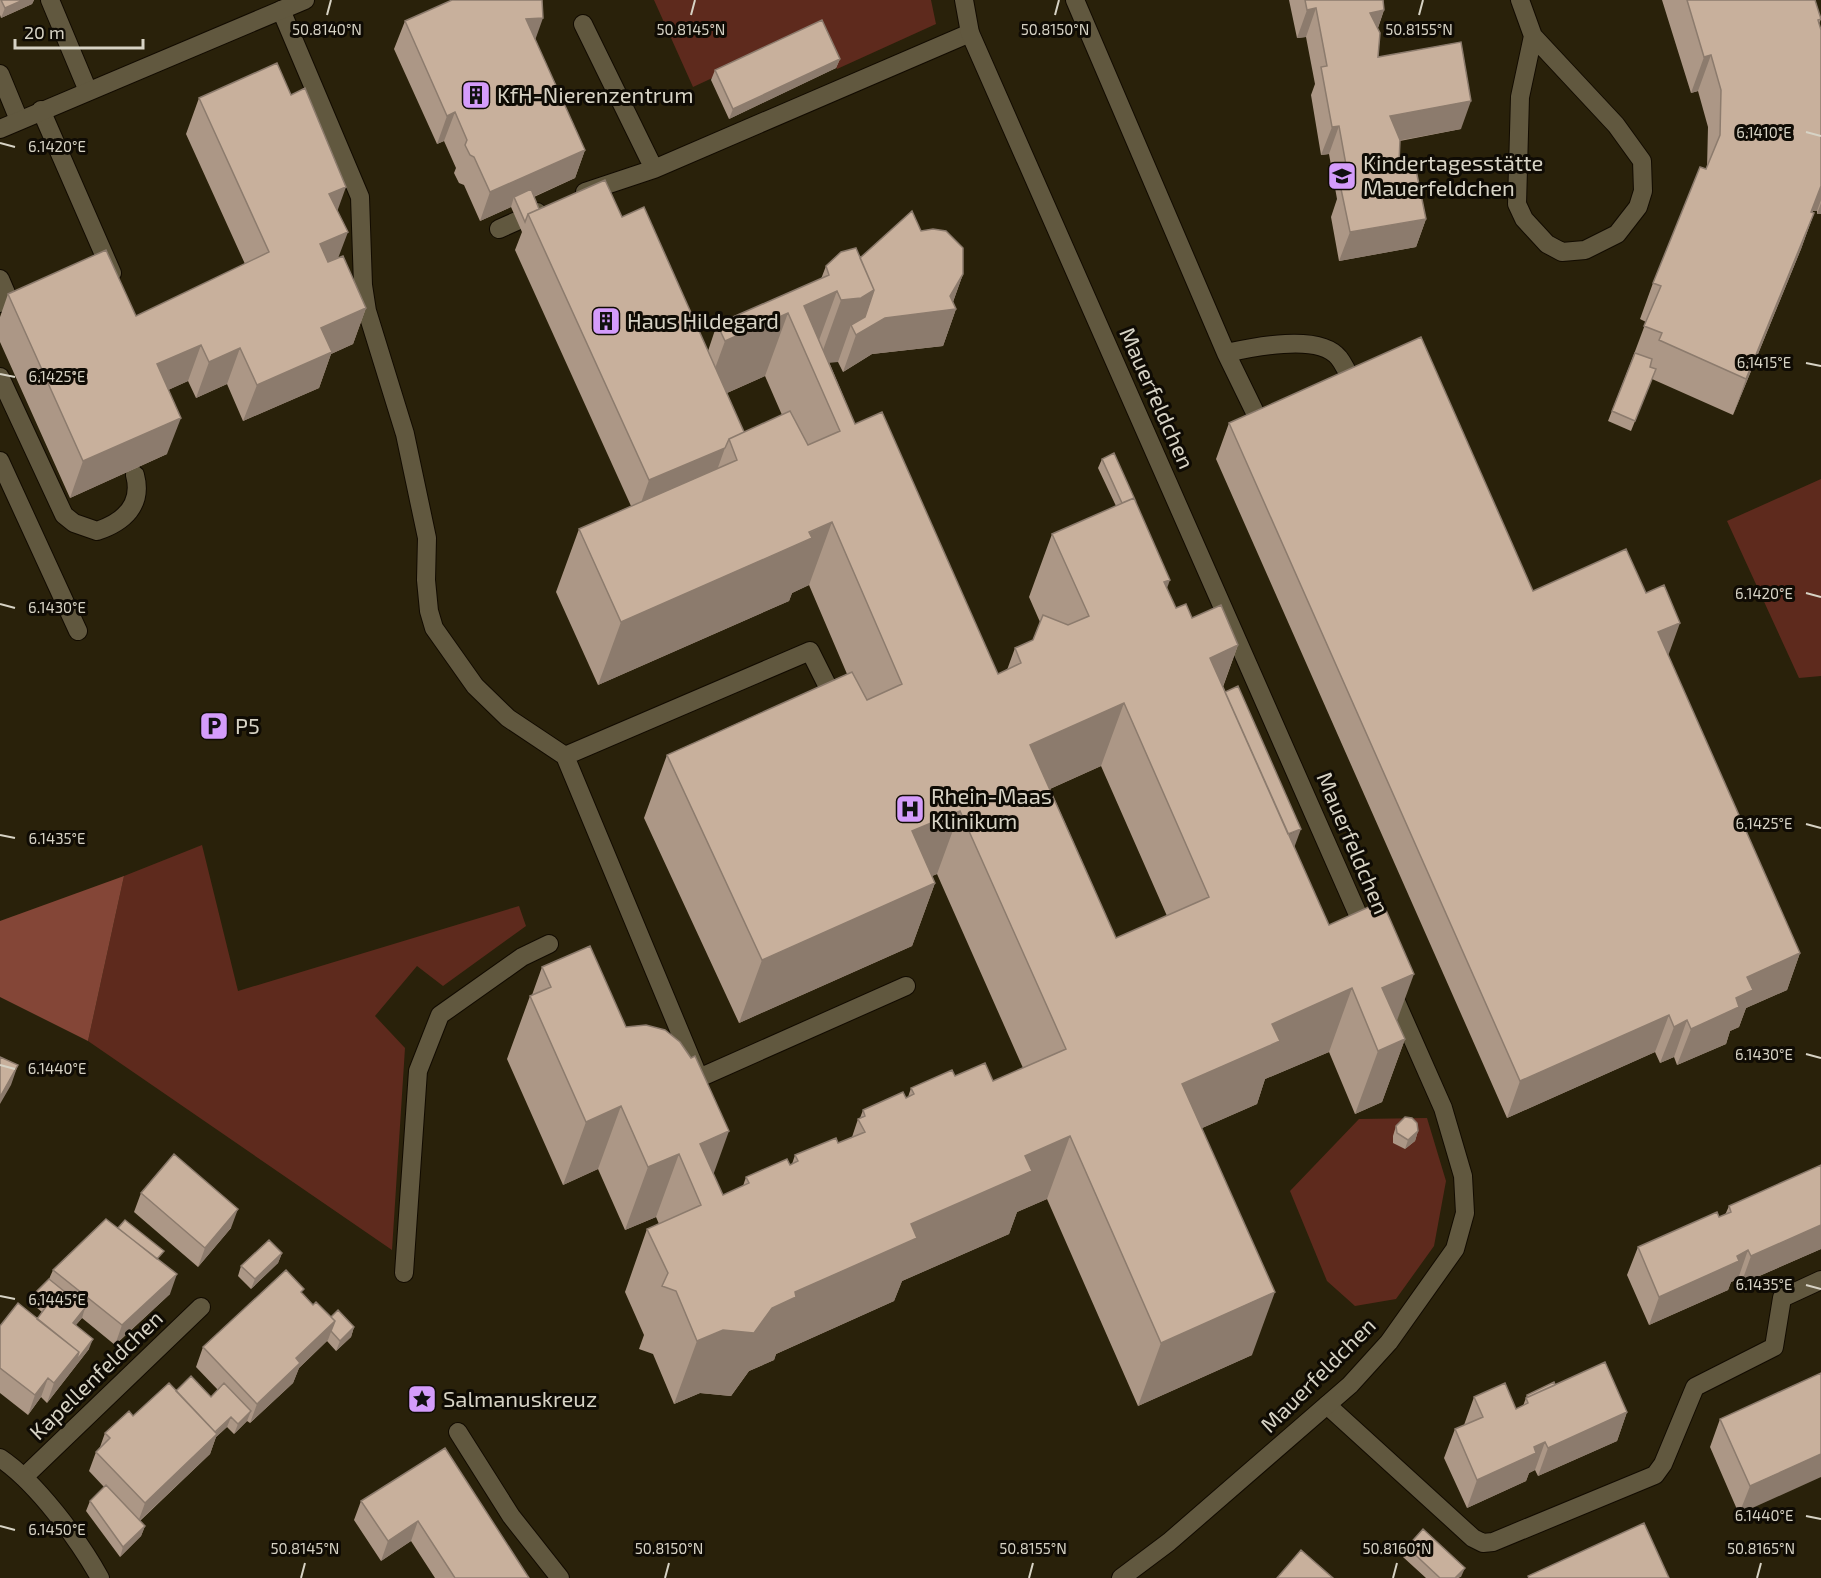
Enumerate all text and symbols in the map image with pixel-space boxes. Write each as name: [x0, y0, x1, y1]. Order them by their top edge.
scale bar: [15, 12, 142, 50]
text: 50.8140°N: [292, 20, 362, 38]
text: 50.8145°N: [657, 20, 725, 38]
text: 50.8150°N: [1021, 20, 1089, 38]
text: 50.8155°N: [1385, 20, 1453, 38]
text: 20 m: [24, 21, 65, 43]
building icon: KfH-Nierenzentrum: [460, 79, 492, 111]
place label: KfH-Nierenzentrum: [497, 81, 693, 107]
text: 6.1410°E: [1736, 123, 1792, 141]
text: 6.1420°E: [28, 137, 86, 155]
place label: Kindertagesstätte Mauerfeldchen: [1363, 149, 1543, 200]
school or university icon: Kindertagesstätte Mauerfeldchen: [1326, 160, 1358, 192]
building icon: Haus Hildegard: [590, 305, 622, 337]
place label: Haus Hildegard: [627, 307, 779, 333]
street label: Mauerfeldchen: [1115, 323, 1201, 472]
text: 6.1415°E: [1737, 353, 1791, 371]
text: 6.1425°E: [29, 367, 85, 385]
text: 6.1420°E: [1735, 584, 1793, 602]
text: 6.1430°E: [28, 598, 86, 616]
parking icon: P5: [198, 710, 230, 742]
place label: P5: [235, 712, 260, 738]
street label: Mauerfeldchen: [1312, 768, 1396, 918]
place label: Rhein-Maas Klinikum: [931, 782, 1052, 833]
hospital icon: Rhein-Maas Klinikum: [894, 793, 926, 825]
text: 6.1425°E: [1736, 814, 1792, 832]
text: 6.1435°E: [29, 829, 85, 847]
text: 6.1430°E: [1735, 1045, 1793, 1063]
text: 6.1440°E: [28, 1059, 86, 1077]
text: 6.1435°E: [1736, 1275, 1792, 1293]
text: 6.1445°E: [28, 1290, 86, 1308]
street label: Kapellenfeldchen: [23, 1304, 167, 1444]
street label: Mauerfeldchen: [1254, 1311, 1380, 1437]
place icon: Salmanuskreuz: [406, 1383, 438, 1415]
place label: Salmanuskreuz: [443, 1385, 597, 1411]
text: 6.1440°E: [1735, 1506, 1793, 1524]
text: 6.1450°E: [28, 1520, 86, 1538]
text: 50.8145°N: [271, 1539, 339, 1557]
text: 50.8150°N: [635, 1539, 703, 1557]
text: 50.8155°N: [999, 1539, 1067, 1557]
text: 50.8160°N: [1362, 1539, 1432, 1557]
text: 50.8165°N: [1727, 1539, 1795, 1557]

